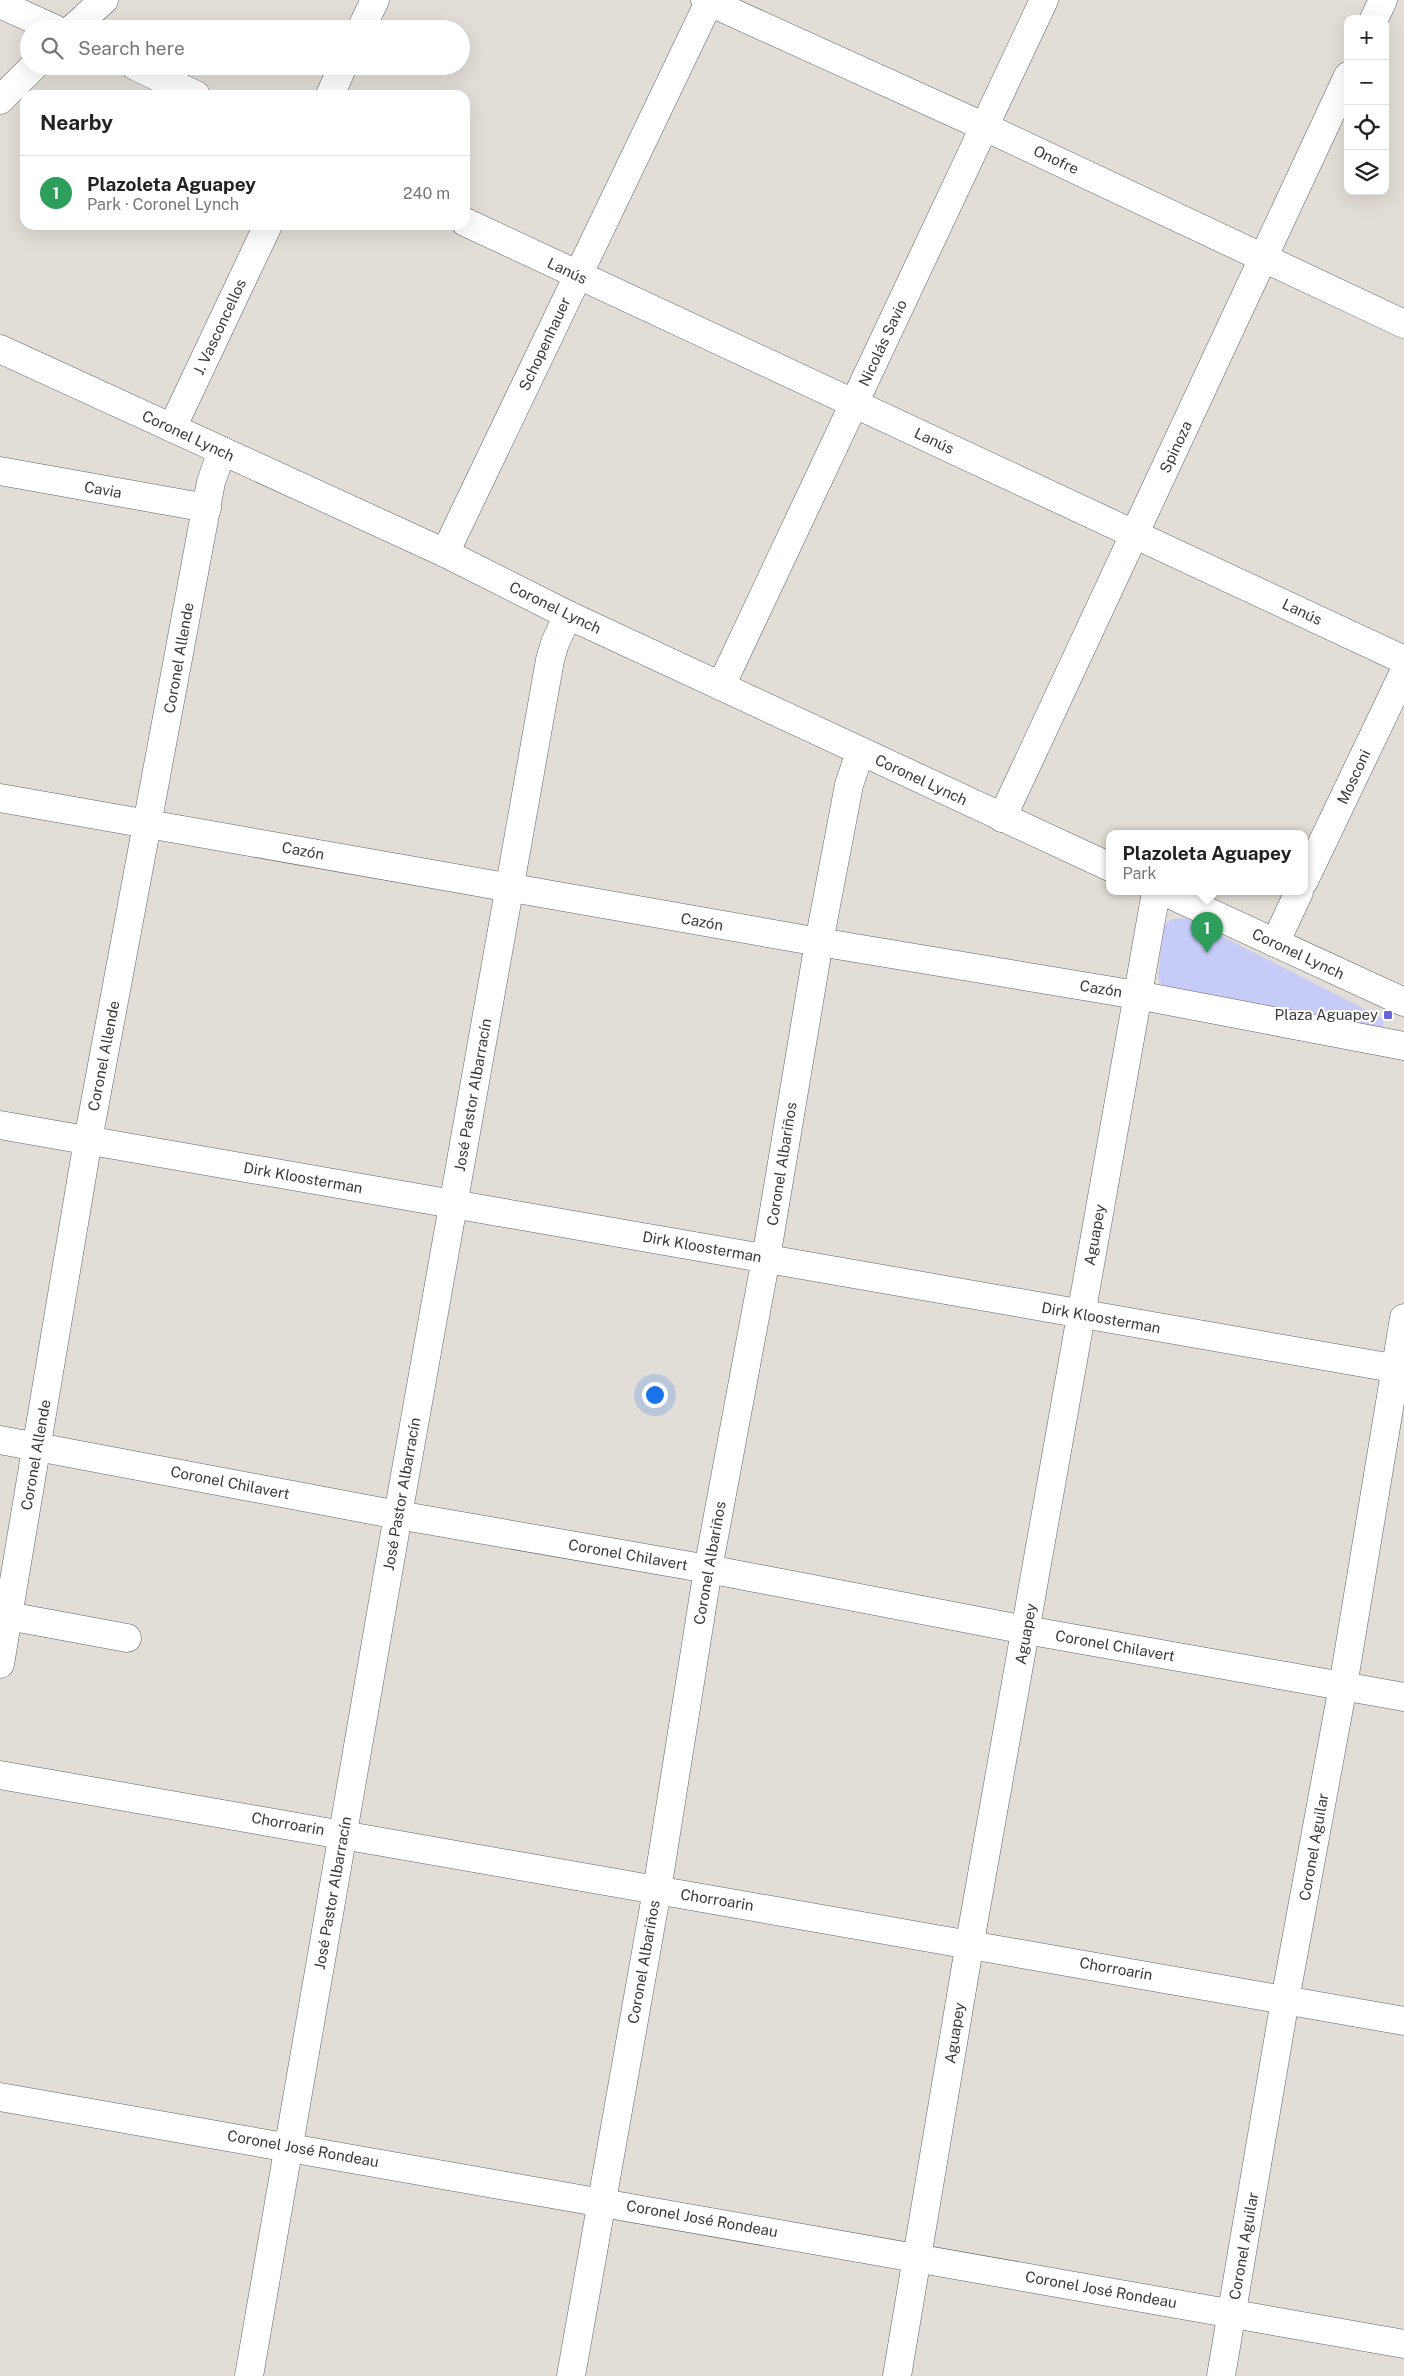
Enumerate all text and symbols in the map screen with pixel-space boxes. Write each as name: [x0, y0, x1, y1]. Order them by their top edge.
map controls: [1344, 15, 1389, 195]
button: +: [1344, 15, 1389, 60]
search box: [20, 20, 470, 75]
icon: search: [38, 34, 66, 62]
text: Search here: [78, 37, 185, 59]
button: −: [1344, 60, 1389, 105]
button: locate: [1344, 105, 1389, 150]
text: Nearby: [40, 110, 113, 135]
street label: Onofre: [1031, 142, 1082, 177]
button: layers: [1344, 150, 1389, 195]
text: Plazoleta Aguapey: [87, 173, 256, 195]
text: 1: [53, 184, 59, 203]
text: 240 m: [403, 184, 450, 203]
text: Park · Coronel Lynch: [87, 195, 239, 214]
street label: Lanús: [545, 254, 590, 287]
street label: J. Vasconcellos: [190, 276, 249, 377]
street label: Schopenhauer: [515, 294, 574, 393]
street label: Nicolás Savio: [855, 297, 910, 389]
street label: Coronel Lynch: [139, 407, 237, 464]
street label: Spinoza: [1156, 418, 1195, 475]
street label: Lanús: [912, 424, 957, 457]
street label: Cavia: [83, 478, 123, 501]
street label: Coronel Lynch: [507, 578, 604, 637]
street label: Lanús: [1280, 595, 1325, 628]
street label: Coronel Allende: [160, 601, 197, 715]
street label: Mosconi: [1334, 747, 1374, 807]
street label: Coronel Lynch: [872, 751, 970, 808]
popup: [1106, 830, 1308, 895]
street label: Cazón: [281, 838, 326, 863]
text: Plazoleta Aguapey: [1122, 842, 1292, 864]
text: Park: [1122, 864, 1157, 883]
street label: Cazón: [680, 909, 725, 934]
pin: 1: [1191, 912, 1223, 953]
street label: Coronel Lynch: [1249, 925, 1347, 982]
street label: Cazón: [1079, 977, 1124, 1000]
street label: Coronel Allende: [84, 999, 123, 1113]
place label: Plaza Aguapey: [1275, 1006, 1378, 1023]
marker: Plaza Aguapey: [1382, 1009, 1394, 1021]
street label: José Pastor Albarracín: [451, 1017, 494, 1173]
street label: Coronel Albariños: [763, 1101, 800, 1227]
street label: Dirk Kloosterman: [242, 1159, 364, 1196]
street label: Aguapey: [1081, 1203, 1108, 1267]
street label: Dirk Kloosterman: [641, 1228, 763, 1265]
street label: Dirk Kloosterman: [1040, 1299, 1162, 1336]
your location: [642, 1382, 668, 1408]
street label: Coronel Allende: [17, 1398, 54, 1512]
street label: José Pastor Albarracín: [380, 1416, 423, 1572]
street label: Coronel Chilavert: [169, 1463, 291, 1502]
street label: Coronel Albariños: [690, 1500, 729, 1626]
street label: Coronel Chilavert: [567, 1536, 689, 1573]
street label: Aguapey: [1012, 1602, 1039, 1666]
street label: Coronel Chilavert: [1054, 1627, 1176, 1664]
street label: Coronel Aguilar: [1296, 1792, 1331, 1902]
street label: Chorroarin: [250, 1809, 326, 1838]
street label: José Pastor Albarracín: [311, 1815, 354, 1971]
street label: Chorroarin: [679, 1885, 755, 1914]
street label: Coronel Albariños: [624, 1899, 663, 2025]
street label: Chorroarin: [1078, 1954, 1154, 1983]
street label: Aguapey: [941, 2001, 968, 2065]
street label: Coronel José Rondeau: [226, 2127, 380, 2170]
street label: Coronel Aguilar: [1226, 2191, 1261, 2301]
street label: Coronel José Rondeau: [625, 2197, 779, 2240]
street label: Coronel José Rondeau: [1024, 2268, 1178, 2311]

